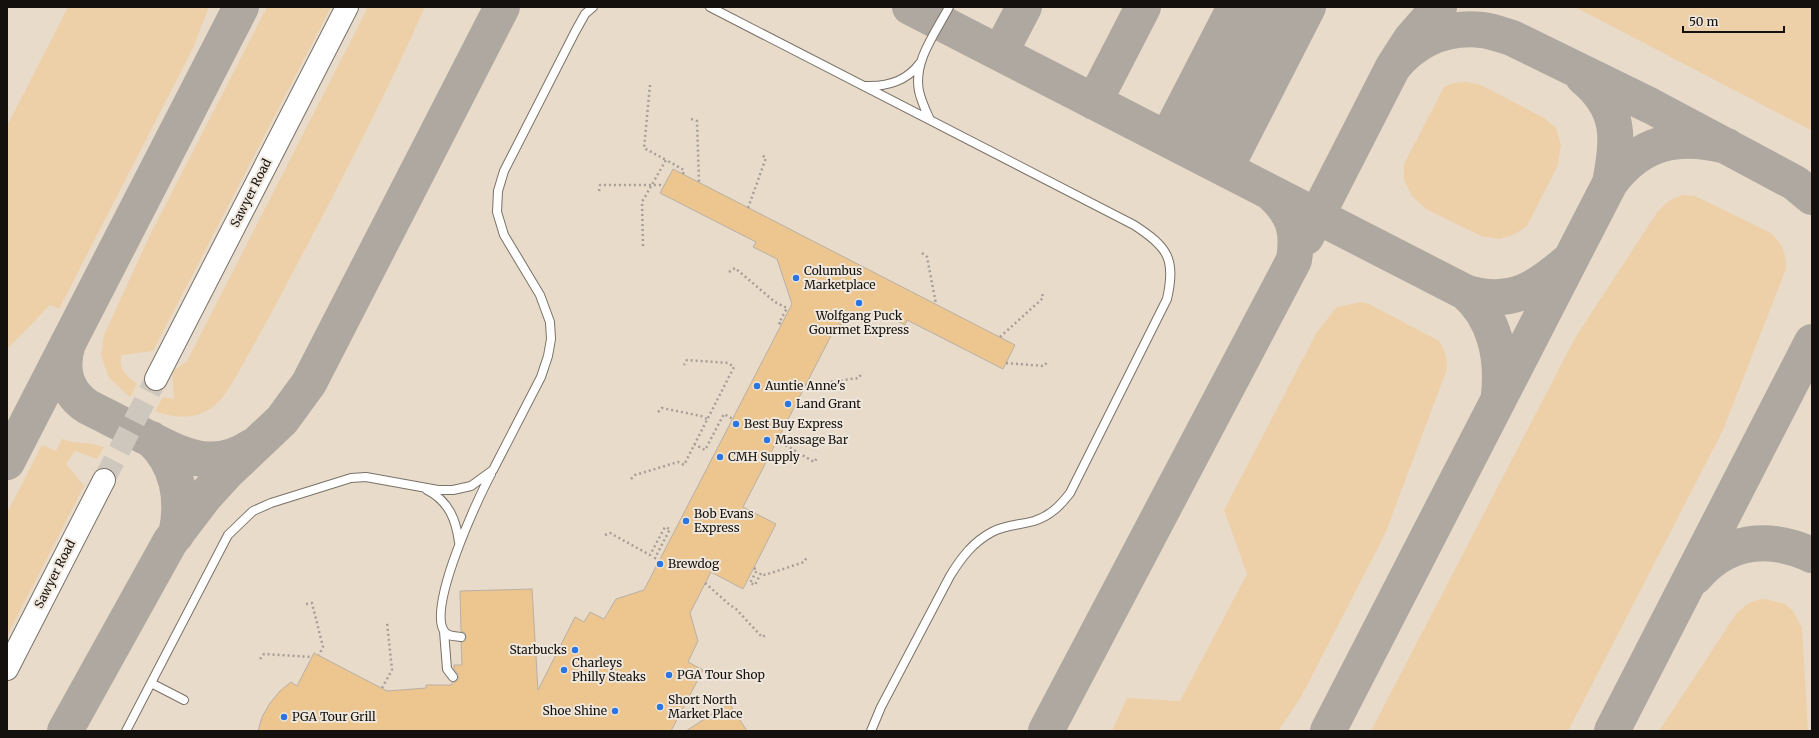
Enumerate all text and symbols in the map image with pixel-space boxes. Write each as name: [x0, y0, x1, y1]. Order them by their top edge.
scale bar: [1683, 8, 1784, 34]
text: 50 m: [1689, 14, 1718, 29]
street label: Sawyer Road: [227, 156, 274, 230]
place label: Columbus Marketplace: [804, 263, 876, 292]
marker: Columbus Marketplace: [791, 273, 801, 283]
marker: Wolfgang Puck Gourmet Express: [854, 298, 864, 308]
place label: Wolfgang Puck Gourmet Express: [809, 308, 909, 337]
place label: Auntie Anne's: [764, 378, 845, 393]
marker: Auntie Anne's: [752, 381, 762, 391]
place label: Land Grant: [796, 396, 861, 411]
marker: Land Grant: [783, 399, 793, 409]
place label: Best Buy Express: [744, 416, 843, 431]
marker: Best Buy Express: [731, 419, 741, 429]
place label: Massage Bar: [775, 432, 849, 447]
marker: Massage Bar: [762, 435, 772, 445]
place label: CMH Supply: [728, 449, 800, 464]
marker: CMH Supply: [715, 452, 725, 462]
place label: Bob Evans Express: [694, 506, 754, 535]
marker: Bob Evans Express: [681, 516, 691, 526]
street label: Sawyer Road: [31, 537, 78, 611]
place label: Brewdog: [668, 556, 720, 571]
marker: Brewdog: [655, 559, 665, 569]
place label: Starbucks: [509, 642, 567, 657]
marker: Starbucks: [570, 645, 580, 655]
place label: Charleys Philly Steaks: [572, 655, 646, 684]
marker: Charleys Philly Steaks: [559, 665, 569, 675]
place label: PGA Tour Shop: [677, 667, 765, 682]
marker: PGA Tour Shop: [664, 670, 674, 680]
place label: Short North Market Place: [668, 692, 743, 721]
marker: Short North Market Place: [655, 702, 665, 712]
place label: Shoe Shine: [543, 703, 607, 718]
marker: Shoe Shine: [610, 706, 620, 716]
place label: PGA Tour Grill: [292, 709, 376, 724]
marker: PGA Tour Grill: [279, 712, 289, 722]

